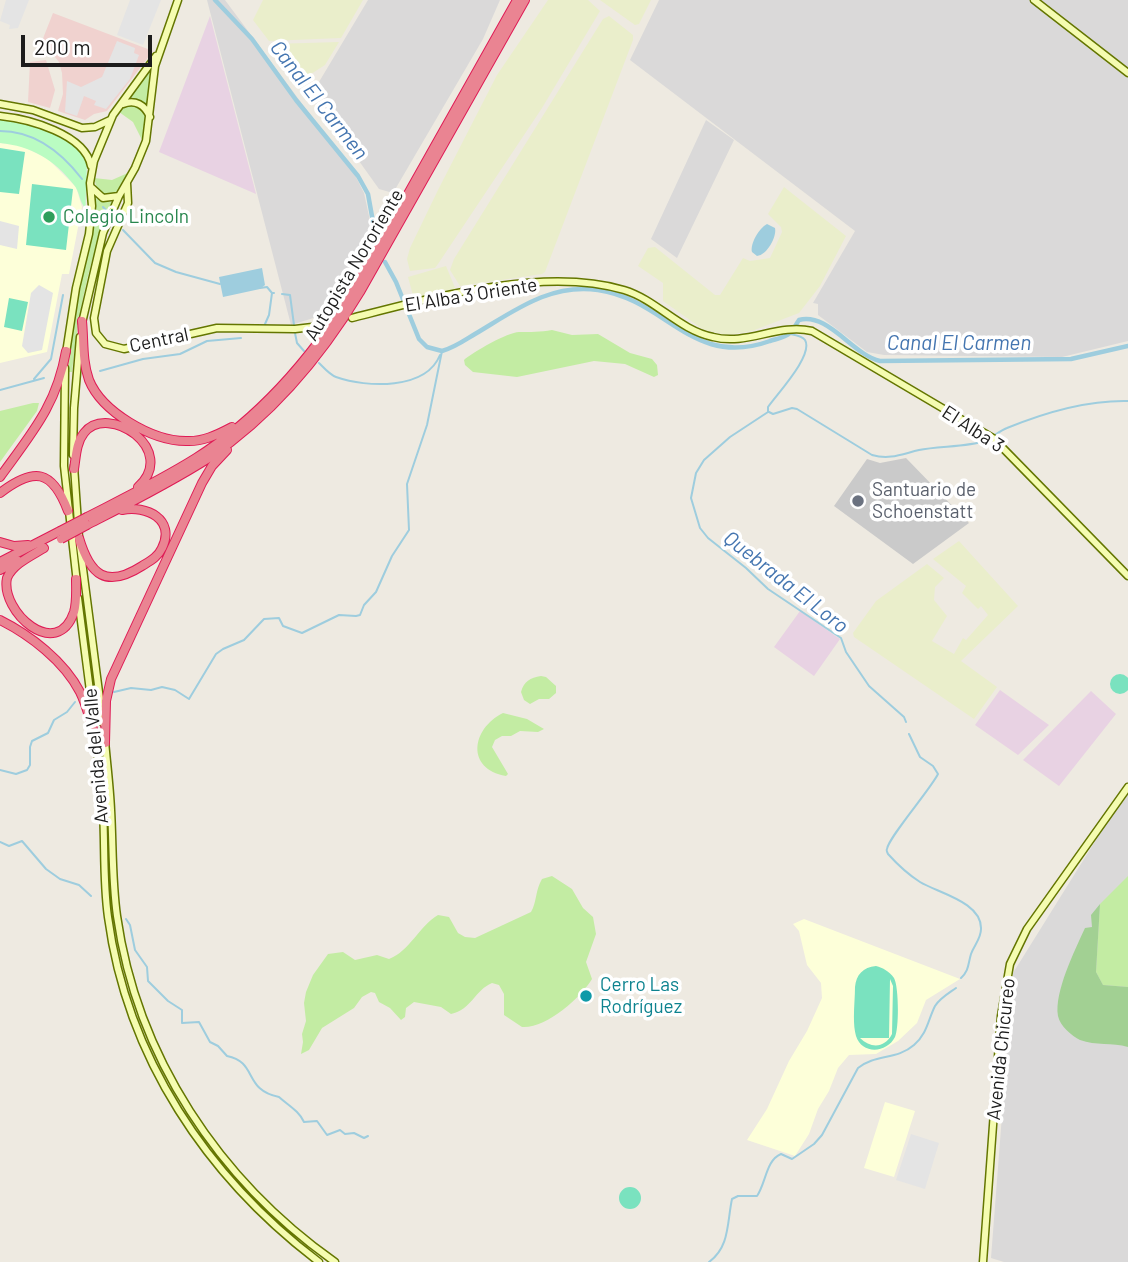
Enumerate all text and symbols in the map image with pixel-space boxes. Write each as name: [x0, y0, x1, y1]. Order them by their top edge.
scale bar: [24, 21, 156, 65]
text: 200 m: [34, 34, 91, 59]
water label: Canal El Carmen: [265, 35, 373, 165]
street label: Autopista Nororiente: [300, 185, 408, 345]
place label: Colegio Lincoln: [63, 206, 189, 228]
marker: Colegio Lincoln: [41, 209, 57, 225]
street label: El Alba 3 Oriente: [403, 273, 539, 317]
street label: Central: [127, 323, 191, 357]
water label: Canal El Carmen: [887, 330, 1031, 356]
street label: El Alba 3: [938, 401, 1008, 457]
place label: Santuario de Schoenstatt: [872, 479, 976, 523]
marker: Santuario de Schoenstatt: [850, 493, 866, 509]
water label: Quebrada El Loro: [719, 525, 853, 639]
street label: Avenida del Valle: [79, 687, 113, 825]
place label: Cerro Las Rodríguez: [600, 974, 682, 1018]
street label: Avenida Chicureo: [982, 977, 1020, 1121]
marker: Cerro Las Rodríguez: [578, 988, 594, 1004]

